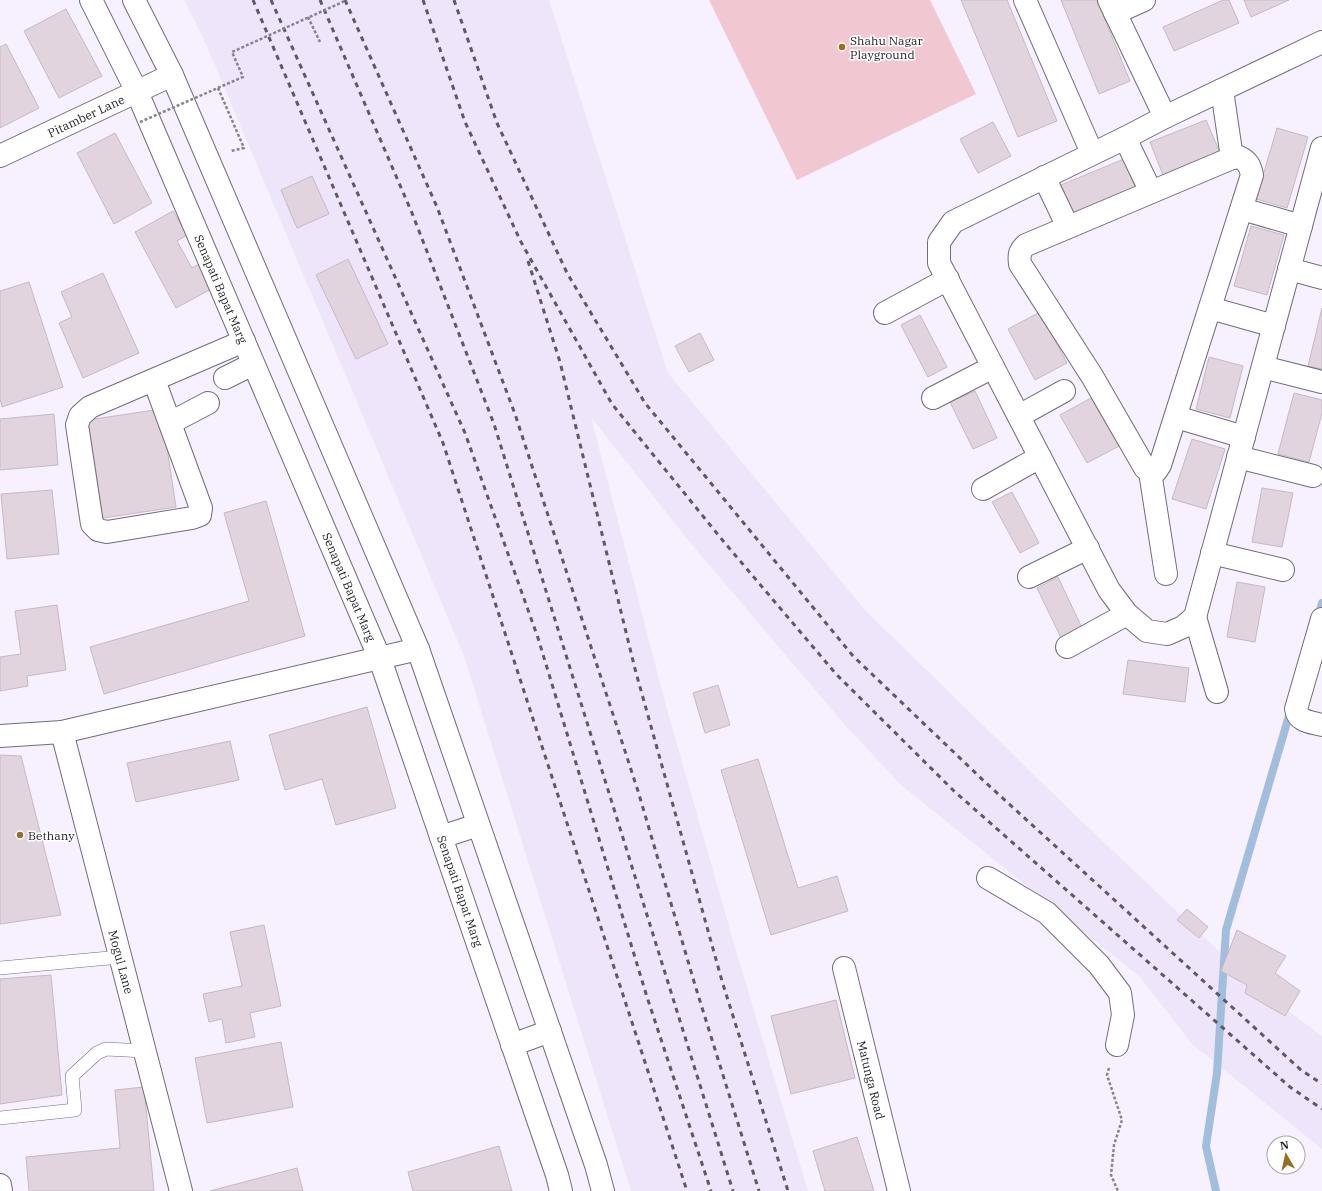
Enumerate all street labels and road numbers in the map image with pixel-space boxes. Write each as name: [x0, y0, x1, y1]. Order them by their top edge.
street label: Pitamber Lane: [45, 92, 127, 140]
street label: Senapati Bapat Marg: [191, 232, 251, 346]
street label: Senapati Bapat Marg: [319, 530, 379, 644]
street label: Senapati Bapat Marg: [434, 833, 486, 949]
street label: Mogul Lane: [105, 928, 137, 996]
street label: Matunga Road: [854, 1039, 888, 1121]

